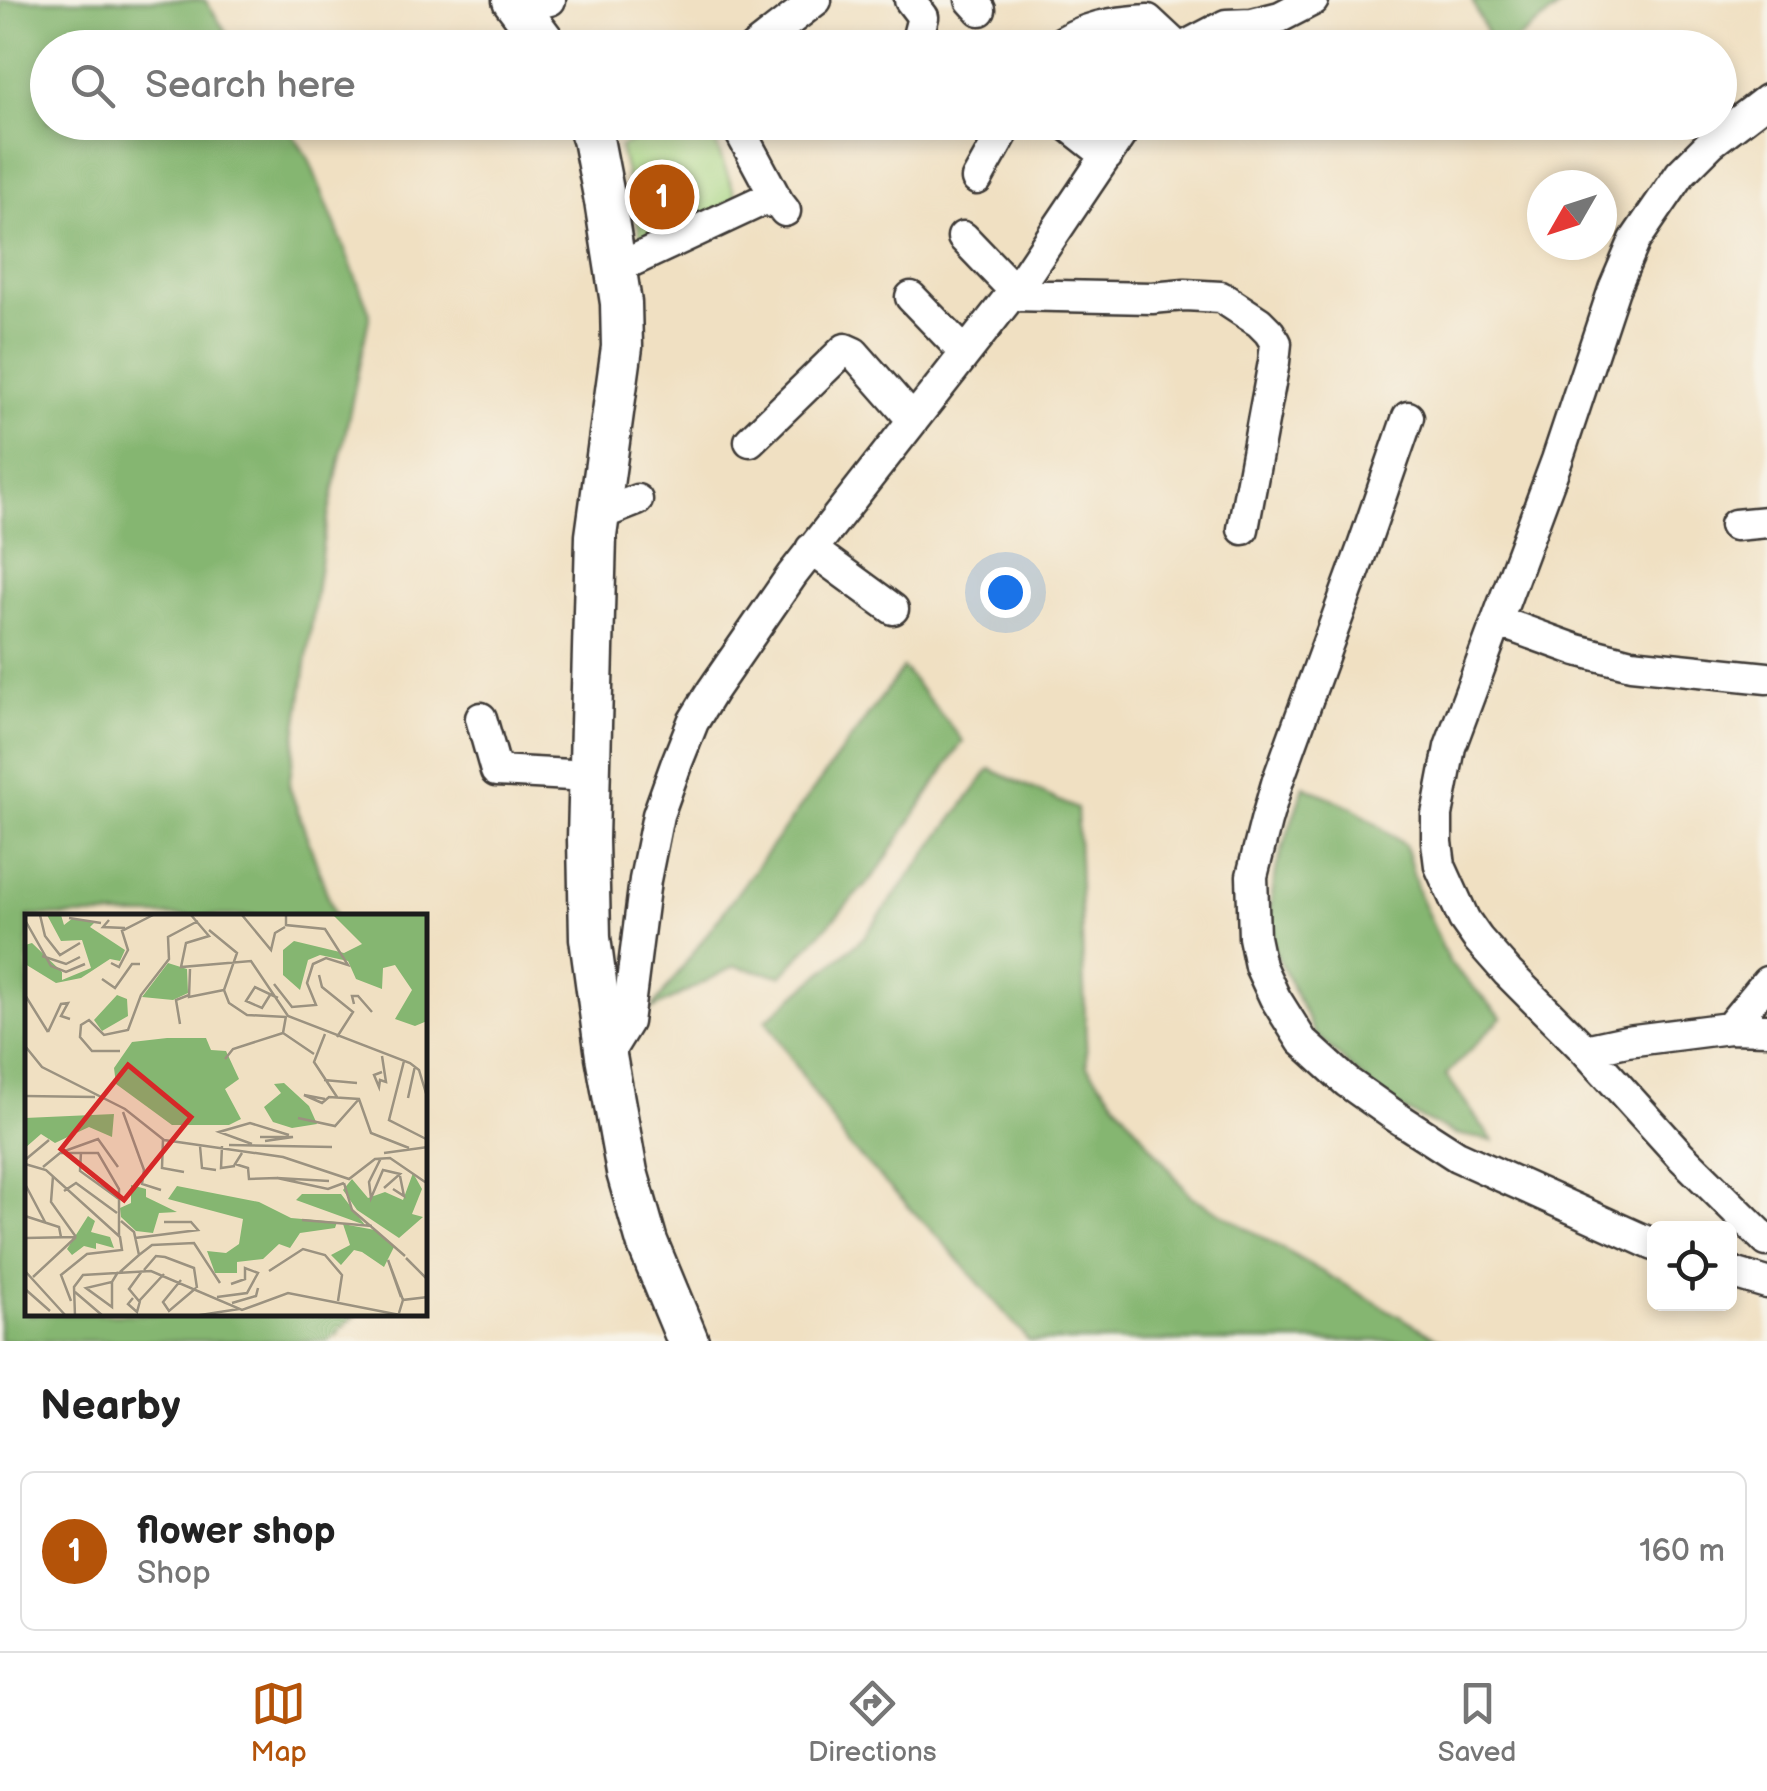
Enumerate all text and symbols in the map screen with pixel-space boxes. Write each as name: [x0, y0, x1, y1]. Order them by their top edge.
search box: [30, 30, 1737, 140]
icon: search: [65, 58, 120, 113]
text: Search here: [145, 63, 356, 108]
pin: 1: [630, 160, 694, 234]
north arrow: [1527, 170, 1617, 260]
your location: [980, 567, 1031, 618]
inset map: [25, 914, 428, 1316]
map controls: [1647, 1221, 1737, 1311]
button: locate: [1647, 1221, 1737, 1311]
text: Nearby: [40, 1381, 180, 1432]
text: flower shop: [137, 1509, 336, 1554]
text: 1: [68, 1532, 81, 1571]
text: 160 m: [1639, 1532, 1725, 1571]
text: Shop: [137, 1554, 211, 1593]
tab: Map: [251, 1676, 307, 1769]
tab: Directions: [808, 1676, 937, 1769]
tab: Saved: [1438, 1676, 1516, 1769]

